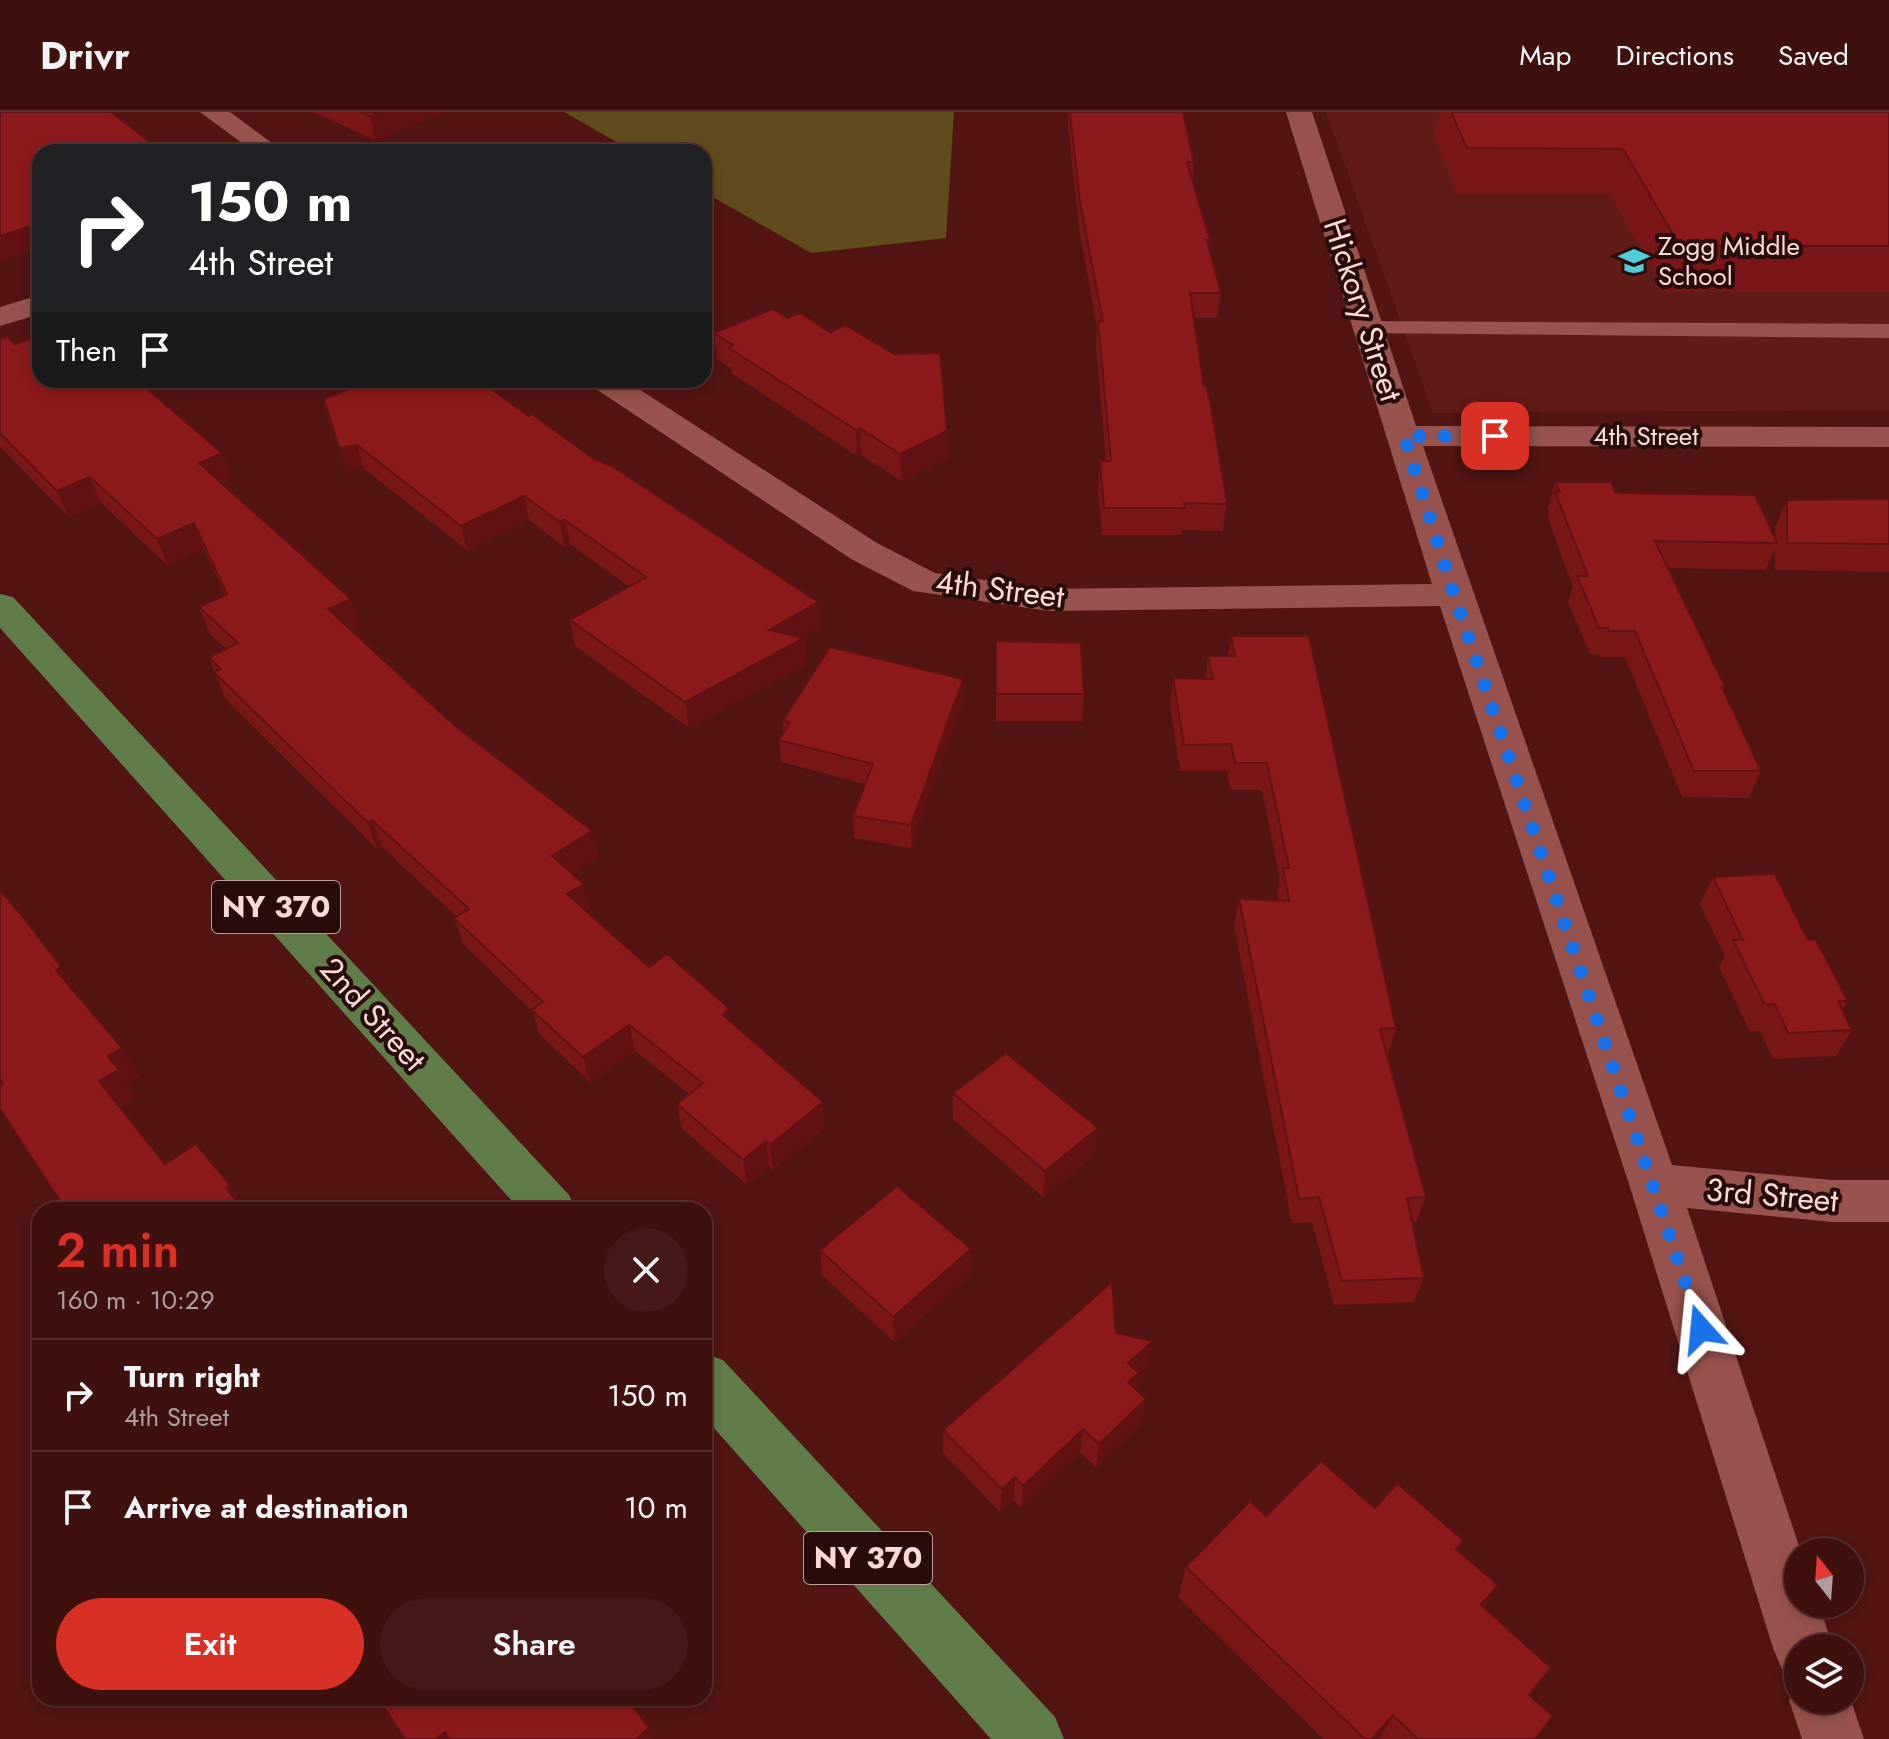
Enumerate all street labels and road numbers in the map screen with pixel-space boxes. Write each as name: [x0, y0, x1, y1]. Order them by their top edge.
street label: Hickory Street: [1312, 213, 1414, 408]
street label: 4th Street: [1594, 417, 1699, 455]
street label: 4th Street: [933, 558, 1067, 620]
road number: NY 370: [212, 881, 340, 933]
street label: 2nd Street: [309, 947, 437, 1081]
street label: 3rd Street: [1704, 1166, 1840, 1224]
road number: NY 370: [804, 1532, 932, 1584]

